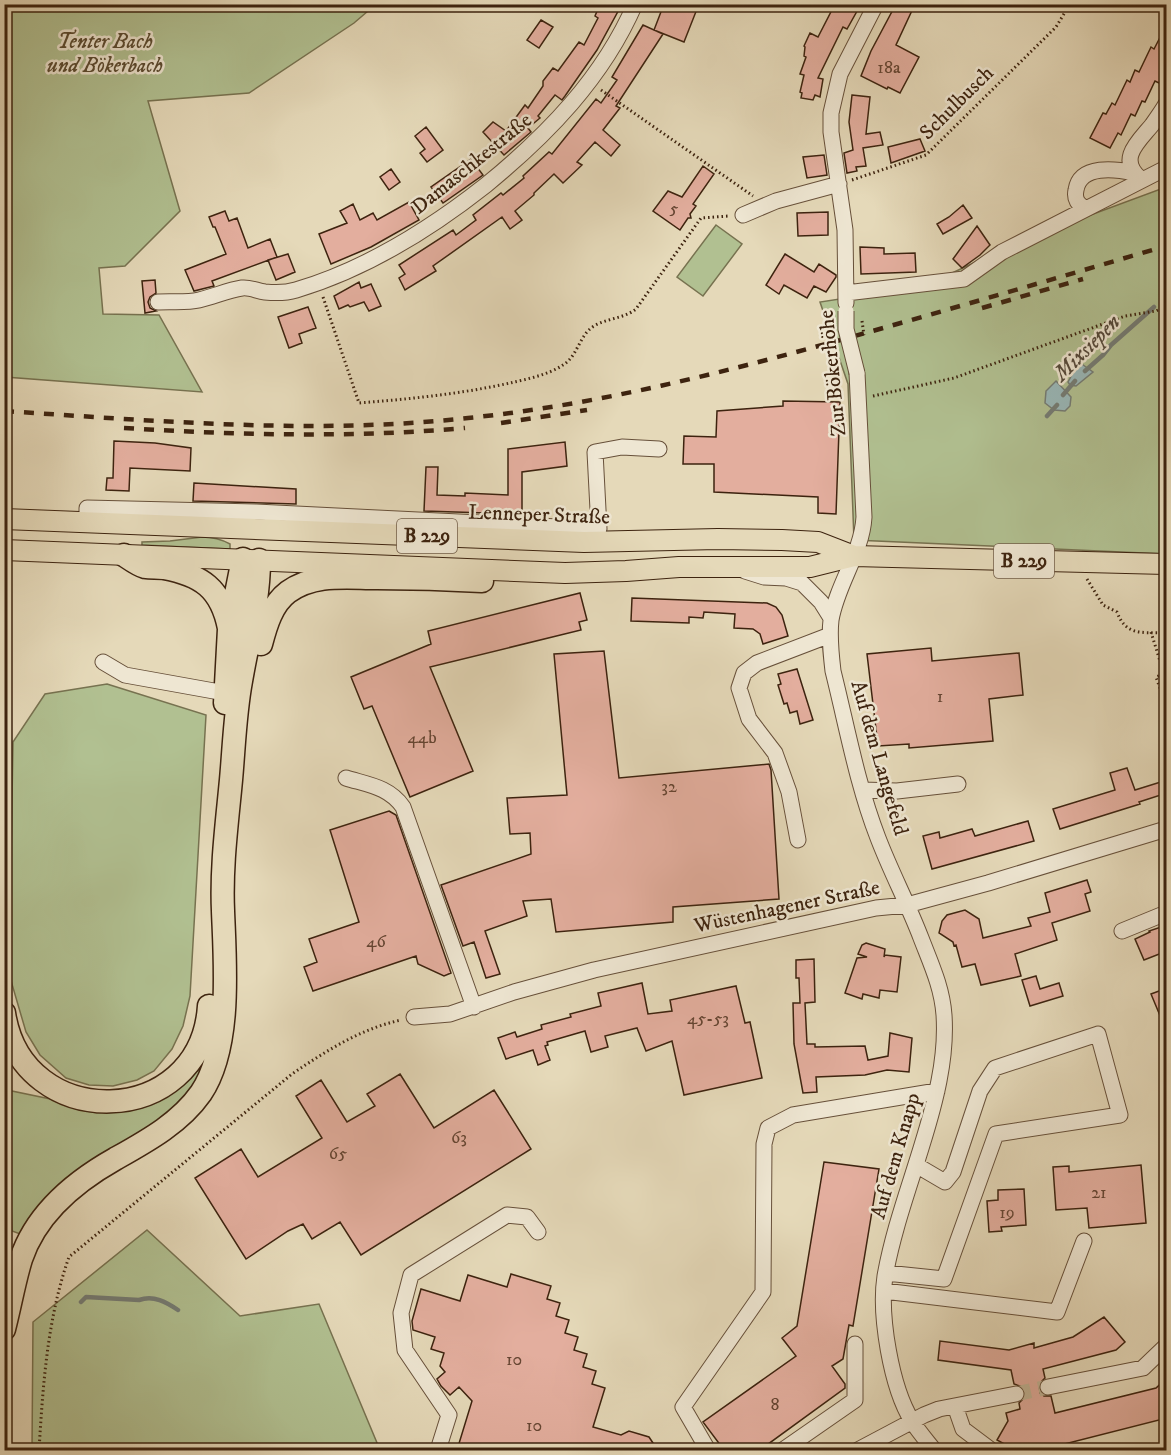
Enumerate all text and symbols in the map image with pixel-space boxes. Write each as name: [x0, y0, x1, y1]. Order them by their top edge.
park label: Tenter Bach und Bökerbach: [47, 29, 163, 79]
house number: 18a: [877, 57, 901, 79]
street label: Schulbusch: [914, 60, 1000, 146]
street label: Damaschkestraße: [407, 107, 538, 220]
house number: 5: [670, 198, 679, 220]
street label: Zur Bökerhöhe: [813, 308, 853, 437]
water label: Mixsiepen: [1046, 309, 1126, 389]
street label: Lenneper Straße: [468, 500, 611, 530]
road number: B 229: [397, 519, 457, 553]
road number: B 229: [994, 544, 1054, 578]
street label: Auf dem Langefeld: [844, 677, 914, 839]
house number: 1: [937, 686, 943, 708]
house number: 44b: [407, 727, 437, 749]
house number: 32: [661, 776, 677, 798]
street label: Wüstenhagener Straße: [691, 875, 883, 940]
house number: 46: [366, 931, 386, 953]
house number: 45-53: [687, 1008, 729, 1030]
street label: Auf dem Knapp: [866, 1090, 926, 1222]
house number: 63: [451, 1127, 467, 1149]
house number: 65: [329, 1143, 347, 1165]
house number: 21: [1091, 1182, 1107, 1204]
house number: 19: [999, 1202, 1015, 1224]
house number: 10: [506, 1349, 522, 1371]
house number: 8: [770, 1394, 780, 1416]
house number: 10: [526, 1415, 542, 1437]

